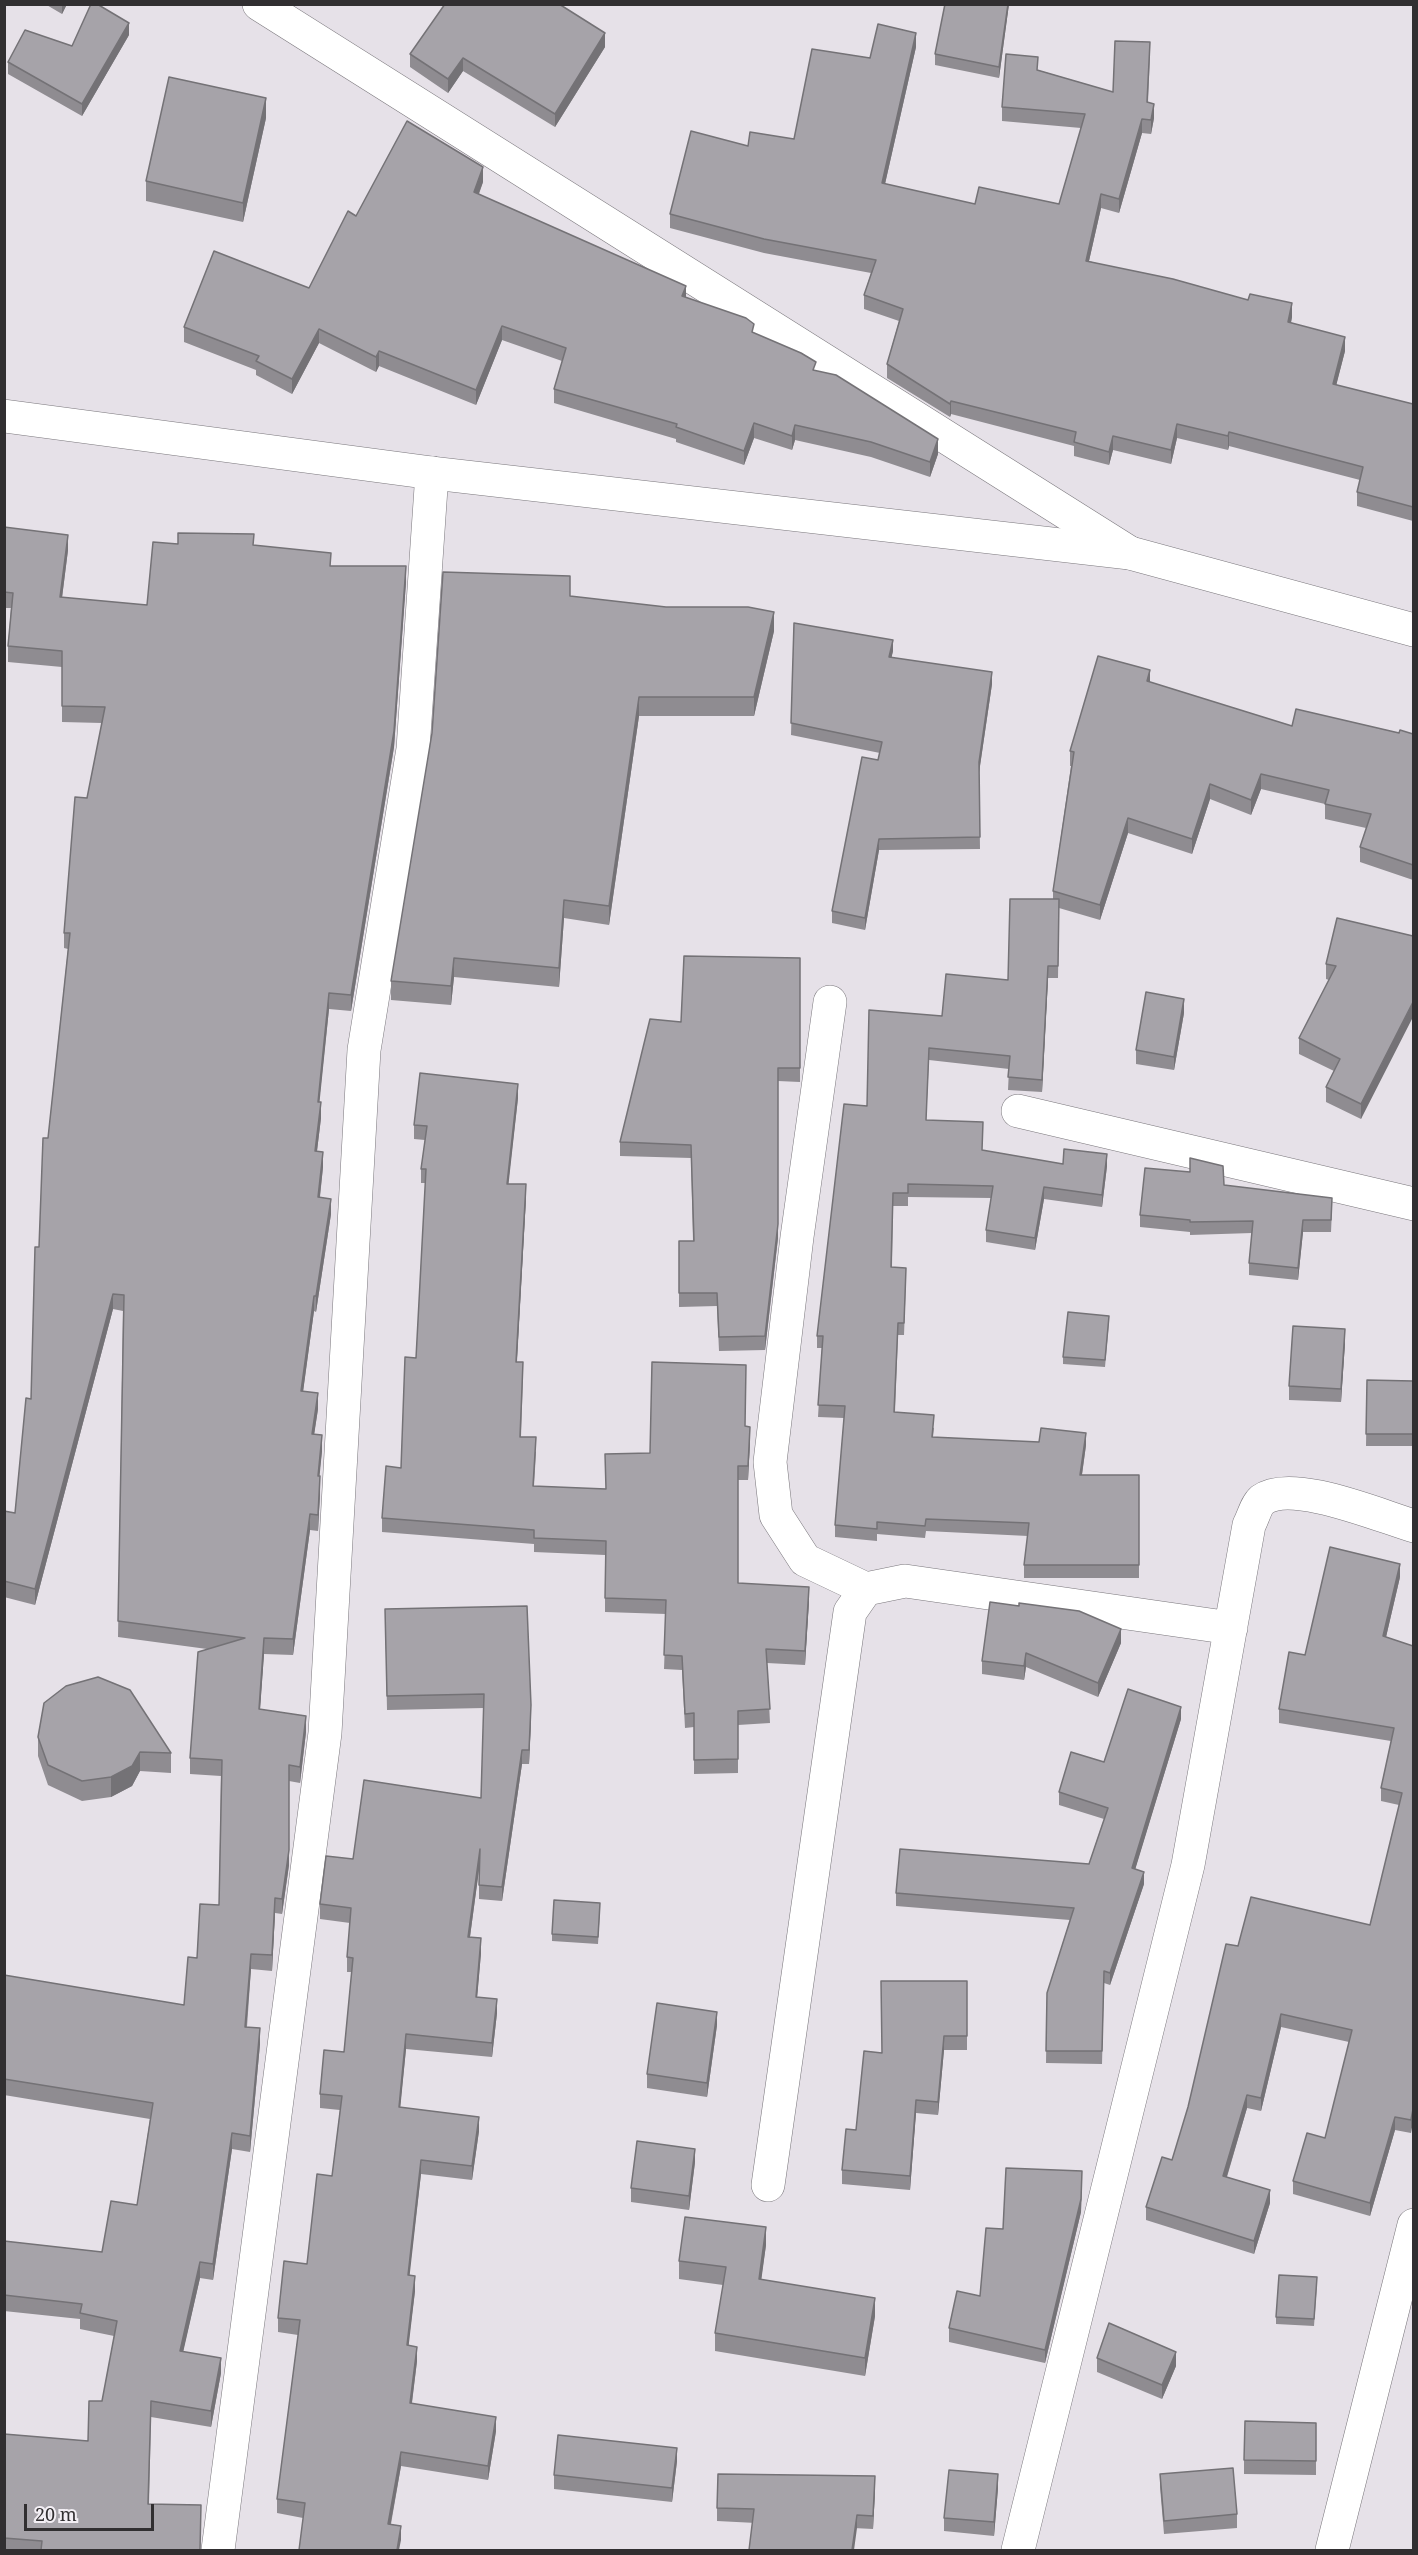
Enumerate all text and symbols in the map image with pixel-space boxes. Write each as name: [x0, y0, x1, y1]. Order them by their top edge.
scale bar: [27, 2492, 158, 2530]
text: 20 m: [35, 2502, 77, 2526]

